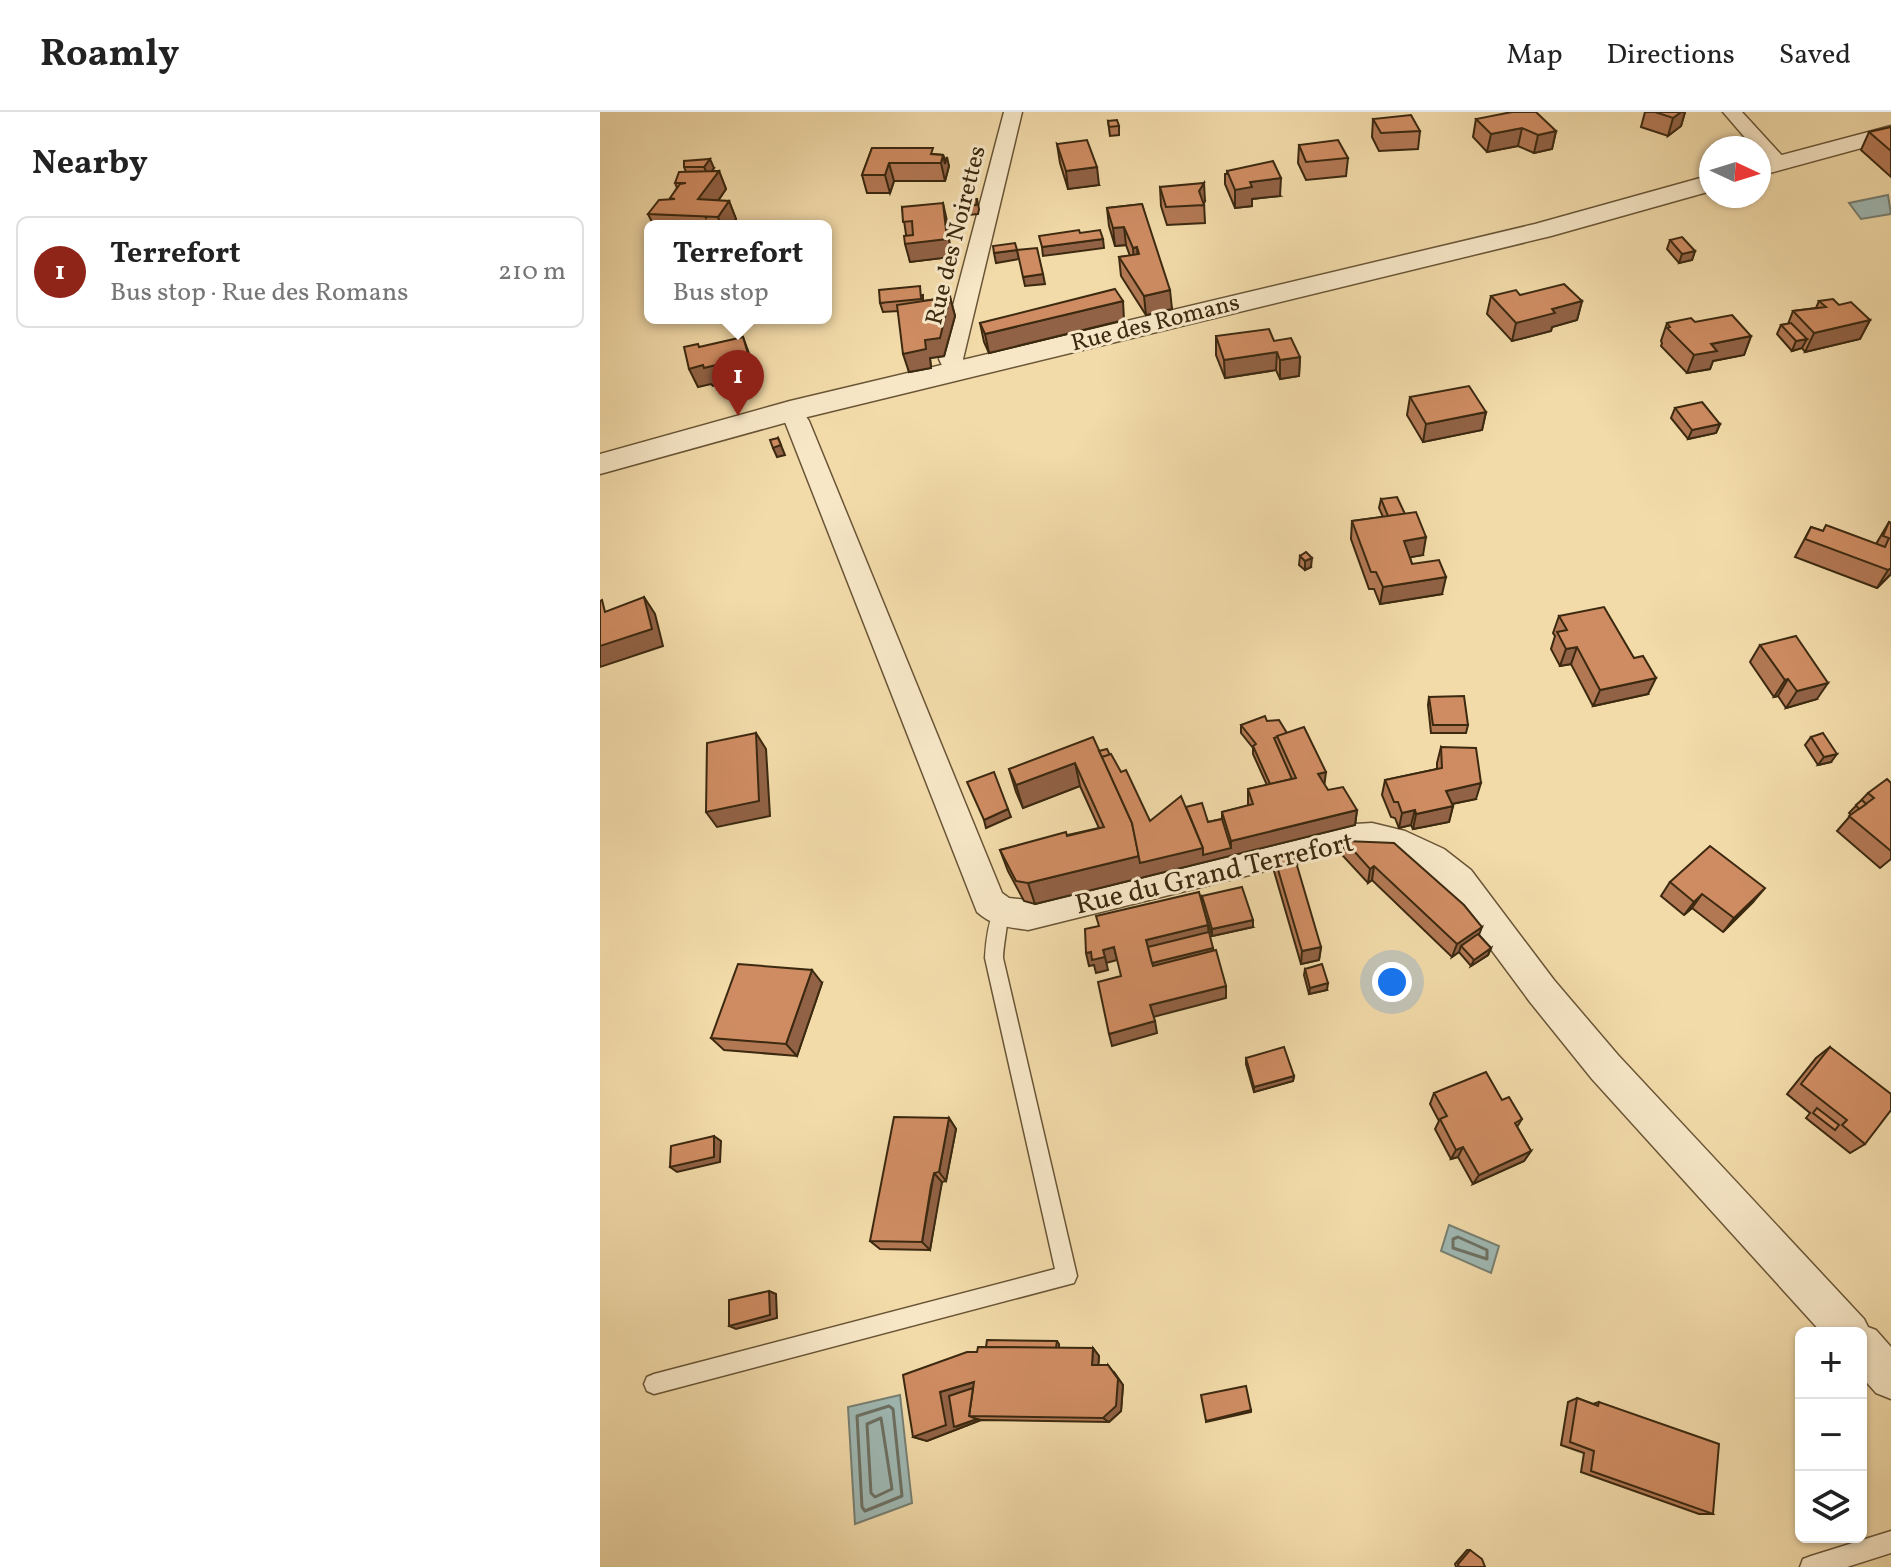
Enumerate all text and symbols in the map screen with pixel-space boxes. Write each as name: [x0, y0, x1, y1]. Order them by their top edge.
text: Roamly: [40, 29, 179, 82]
text: Map: [1507, 36, 1563, 75]
text: Directions: [1607, 36, 1735, 75]
text: Saved: [1779, 36, 1851, 75]
north arrow: [1699, 136, 1771, 208]
text: Nearby: [32, 141, 148, 188]
street label: Rue des Noirettes: [918, 142, 996, 329]
popup: [644, 220, 832, 324]
text: Terrefort: [110, 233, 241, 275]
text: Terrefort: [673, 233, 803, 275]
text: 1: [55, 254, 65, 290]
text: 210 m: [498, 254, 566, 290]
text: Bus stop · Rue des Romans: [110, 275, 408, 311]
text: Bus stop: [673, 275, 769, 311]
street label: Rue des Romans: [1068, 287, 1243, 361]
pin: 1: [712, 350, 764, 416]
street label: Rue du Grand Terrefort: [1071, 823, 1358, 925]
your location: [1372, 962, 1412, 1002]
map controls: [1795, 1327, 1867, 1543]
button: +: [1795, 1327, 1867, 1399]
button: −: [1795, 1399, 1867, 1471]
button: layers: [1795, 1471, 1867, 1543]

